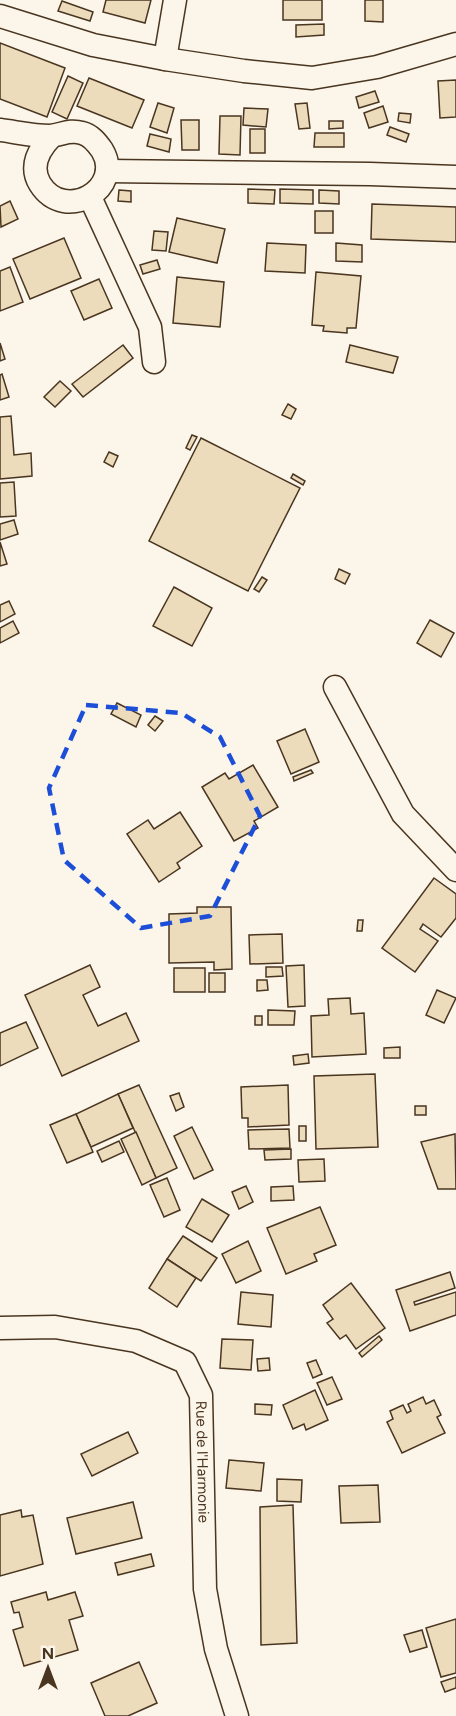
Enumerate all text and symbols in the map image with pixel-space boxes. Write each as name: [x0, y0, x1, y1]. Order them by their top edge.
street label: Rue de l'Harmonie: [192, 1400, 213, 1523]
north arrow: [18, 1638, 78, 1698]
text: N: [42, 1644, 54, 1663]

